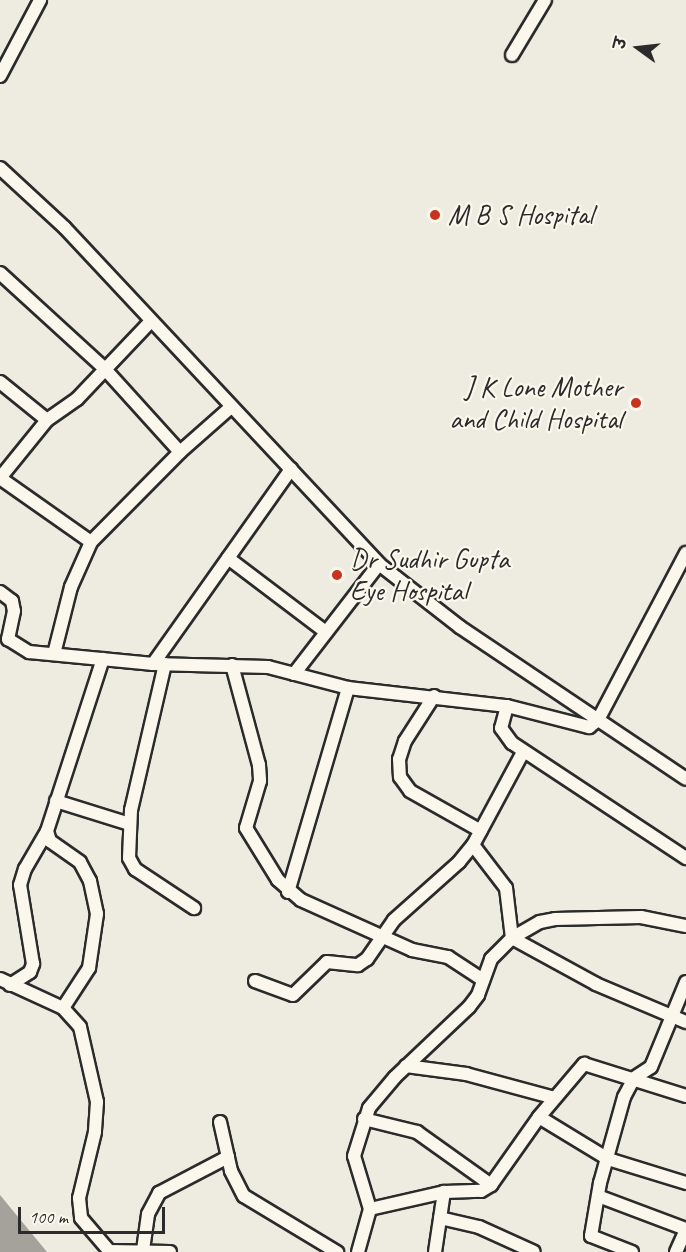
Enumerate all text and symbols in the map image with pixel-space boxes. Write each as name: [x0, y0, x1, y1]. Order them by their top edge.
north arrow: [608, 18, 668, 78]
text: उ: [610, 36, 632, 51]
place label: M B S Hospital: [448, 198, 593, 232]
marker: M B S Hospital: [426, 206, 444, 224]
place label: J K Lone Mother and Child Hospital: [449, 370, 622, 436]
marker: J K Lone Mother and Child Hospital: [627, 394, 645, 412]
place label: Dr Sudhir Gupta Eye Hospital: [350, 542, 508, 608]
marker: Dr Sudhir Gupta Eye Hospital: [328, 566, 346, 584]
scale bar: [21, 1195, 168, 1233]
text: 100 m: [29, 1206, 68, 1228]

